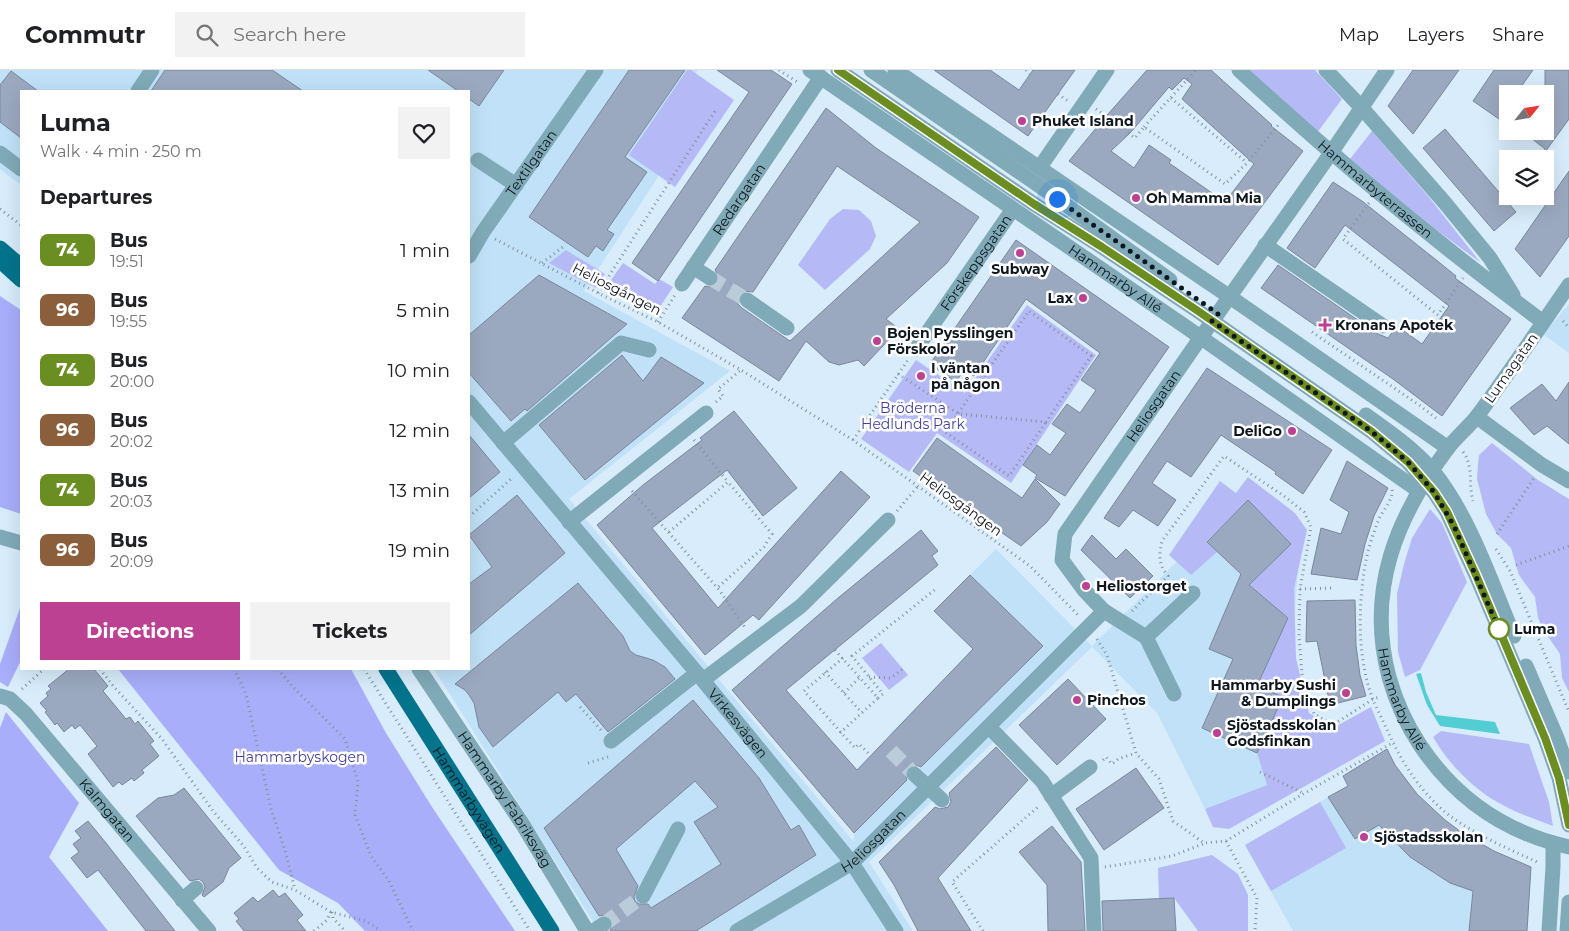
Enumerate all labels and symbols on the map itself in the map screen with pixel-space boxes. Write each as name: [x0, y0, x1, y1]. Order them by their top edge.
north arrow: [1499, 85, 1554, 140]
place label: Phuket Island: [1032, 112, 1134, 130]
marker: Phuket Island: [1016, 115, 1028, 127]
street label: Textilgatan: [502, 126, 561, 200]
street label: Hammarbyterrassen: [1314, 136, 1436, 242]
street label: Redargatan: [708, 160, 769, 239]
your location: [1045, 187, 1070, 212]
place label: Oh Mamma Mia: [1146, 189, 1262, 207]
marker: Oh Mamma Mia: [1130, 192, 1142, 204]
street label: Förskeppsgatan: [936, 211, 1015, 314]
street label: Hammarby Allé: [1065, 240, 1166, 317]
marker: Subway: [1014, 247, 1026, 259]
street label: Heliosgången: [569, 259, 665, 319]
place label: Subway: [991, 260, 1049, 278]
place label: Lax: [1048, 289, 1074, 307]
marker: Lax: [1077, 292, 1089, 304]
place label: Kronans Apotek: [1335, 316, 1454, 334]
marker: Kronans Apotek: [1319, 319, 1331, 331]
place label: Bojen Pysslingen Förskolor: [887, 324, 1013, 358]
street label: Lumagatan: [1480, 329, 1542, 407]
marker: Bojen Pysslingen Förskolor: [871, 335, 883, 347]
place label: I väntan på någon: [931, 359, 1000, 393]
street label: Heliosgatan: [1122, 366, 1185, 446]
marker: I väntan på någon: [915, 370, 927, 382]
park label: Bröderna Hedlunds Park: [861, 399, 966, 433]
place label: DeliGo: [1233, 422, 1282, 440]
marker: DeliGo: [1286, 425, 1298, 437]
street label: Heliosgången: [916, 468, 1006, 540]
place label: Heliostorget: [1096, 577, 1187, 595]
marker: Heliostorget: [1080, 580, 1092, 592]
marker: Luma: [1488, 618, 1510, 640]
place label: Luma: [1514, 620, 1555, 638]
street label: Hammarby Allé: [1374, 646, 1430, 754]
place label: Hammarby Sushi & Dumplings: [1210, 676, 1337, 710]
street label: Virkesvägen: [704, 685, 772, 762]
marker: Hammarby Sushi & Dumplings: [1340, 687, 1352, 699]
place label: Pinchos: [1087, 691, 1146, 709]
marker: Pinchos: [1071, 694, 1083, 706]
place label: Sjöstadsskolan Godsfinkan: [1227, 716, 1336, 750]
street label: Hammarby Fabriksväg: [454, 727, 556, 871]
marker: Sjöstadsskolan Godsfinkan: [1211, 727, 1223, 739]
street label: Hammarbyvägen: [428, 743, 510, 857]
park label: Hammarbyskogen: [234, 748, 366, 766]
street label: Kalmgatan: [75, 775, 139, 846]
street label: Heliosgatan: [837, 805, 910, 877]
place label: Sjöstadsskolan: [1374, 828, 1483, 846]
marker: Sjöstadsskolan: [1358, 831, 1370, 843]

